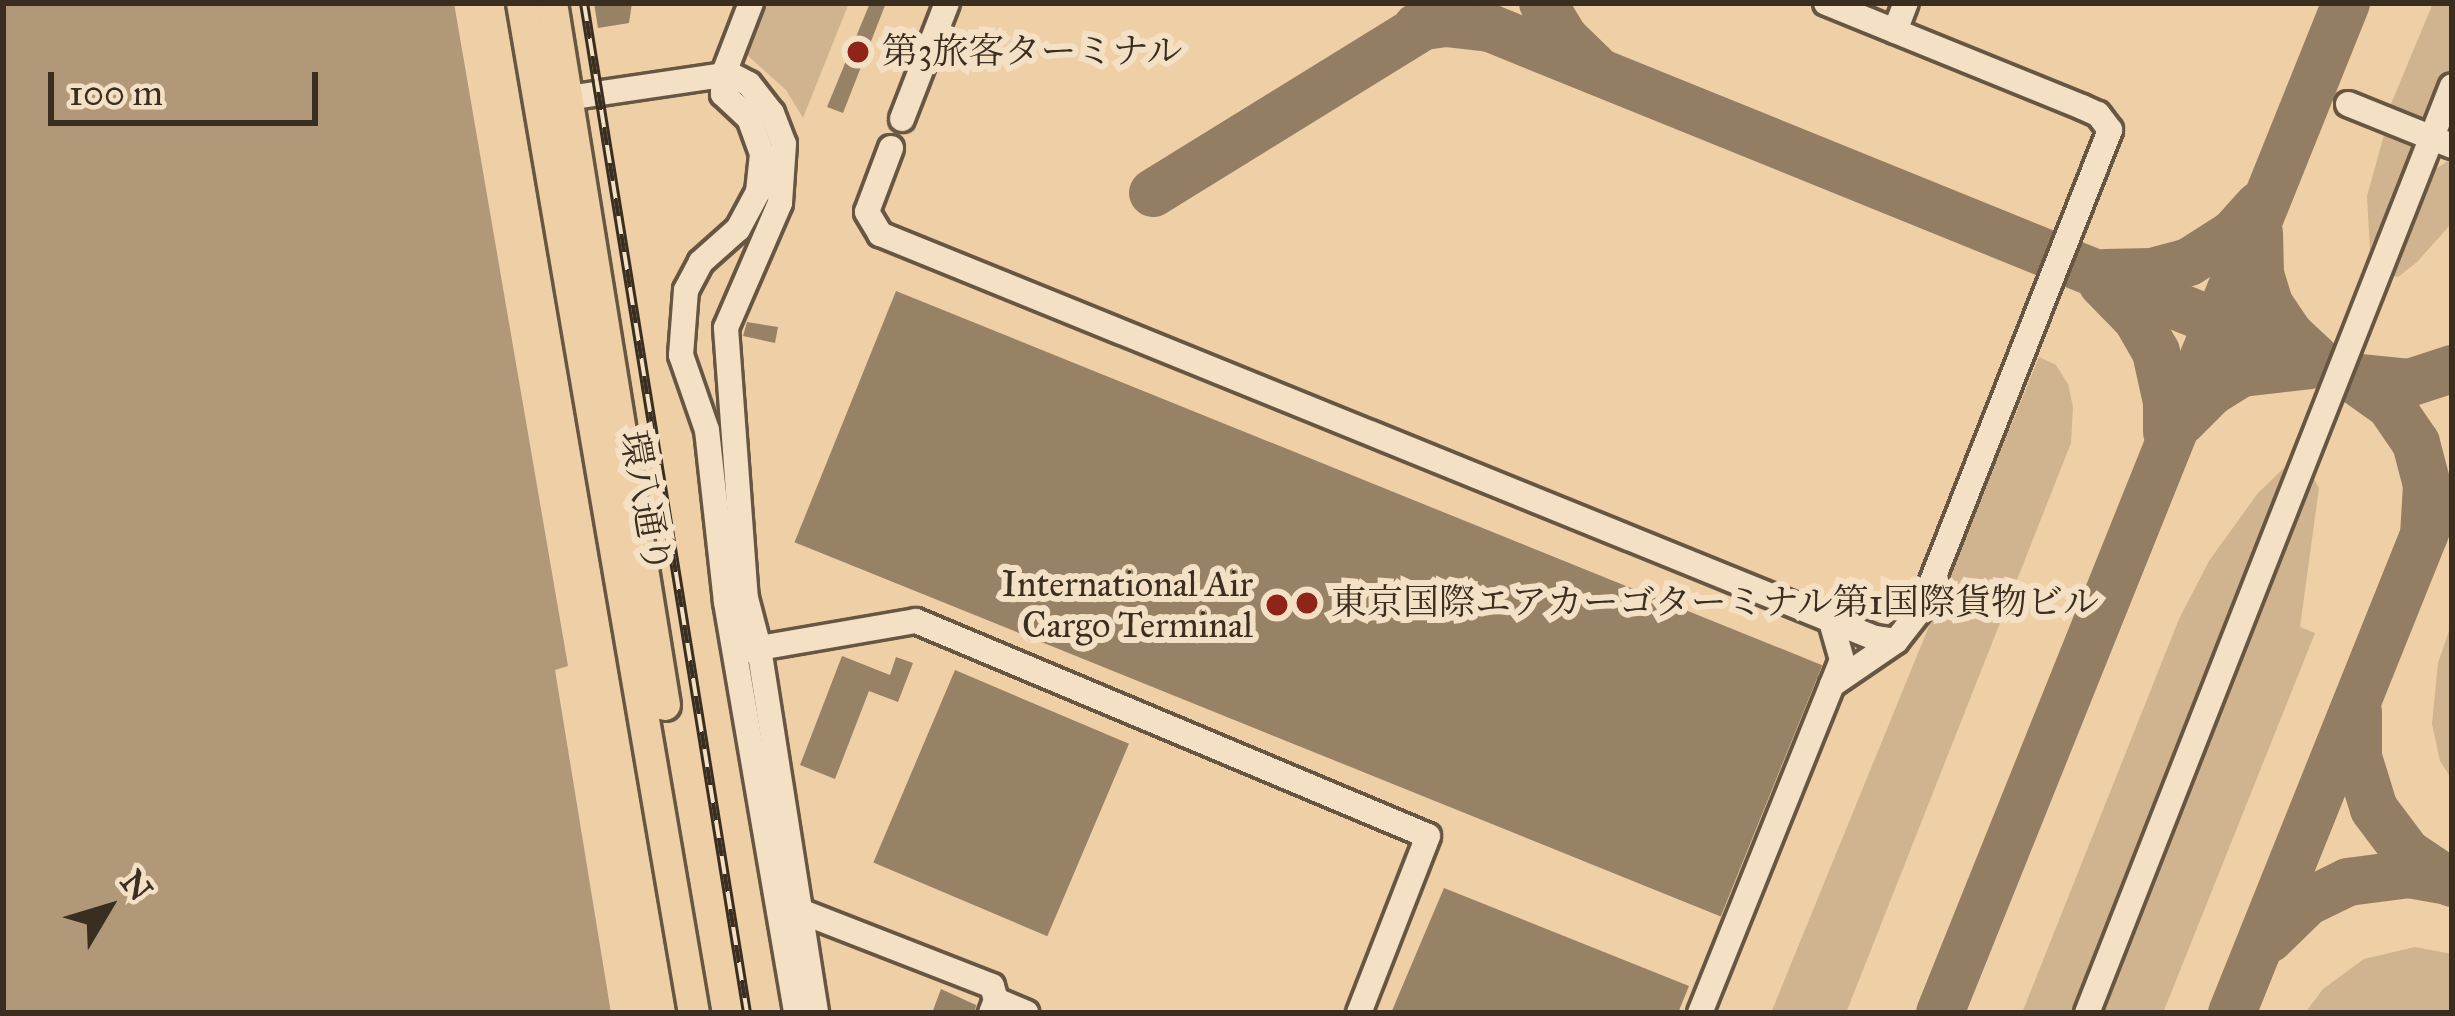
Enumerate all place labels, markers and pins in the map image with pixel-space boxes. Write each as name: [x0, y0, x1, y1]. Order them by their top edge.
place label: 第3旅客ターミナル: [882, 30, 1184, 74]
marker: 第3旅客ターミナル: [845, 39, 871, 65]
place label: International Air Cargo Terminal: [1002, 562, 1253, 647]
place label: 東京国際エアカーゴターミナル第1国際貨物ビル: [1331, 581, 2101, 625]
marker: 東京国際エアカーゴターミナル第1国際貨物ビル: [1294, 590, 1320, 616]
marker: International Air Cargo Terminal: [1264, 592, 1290, 618]

